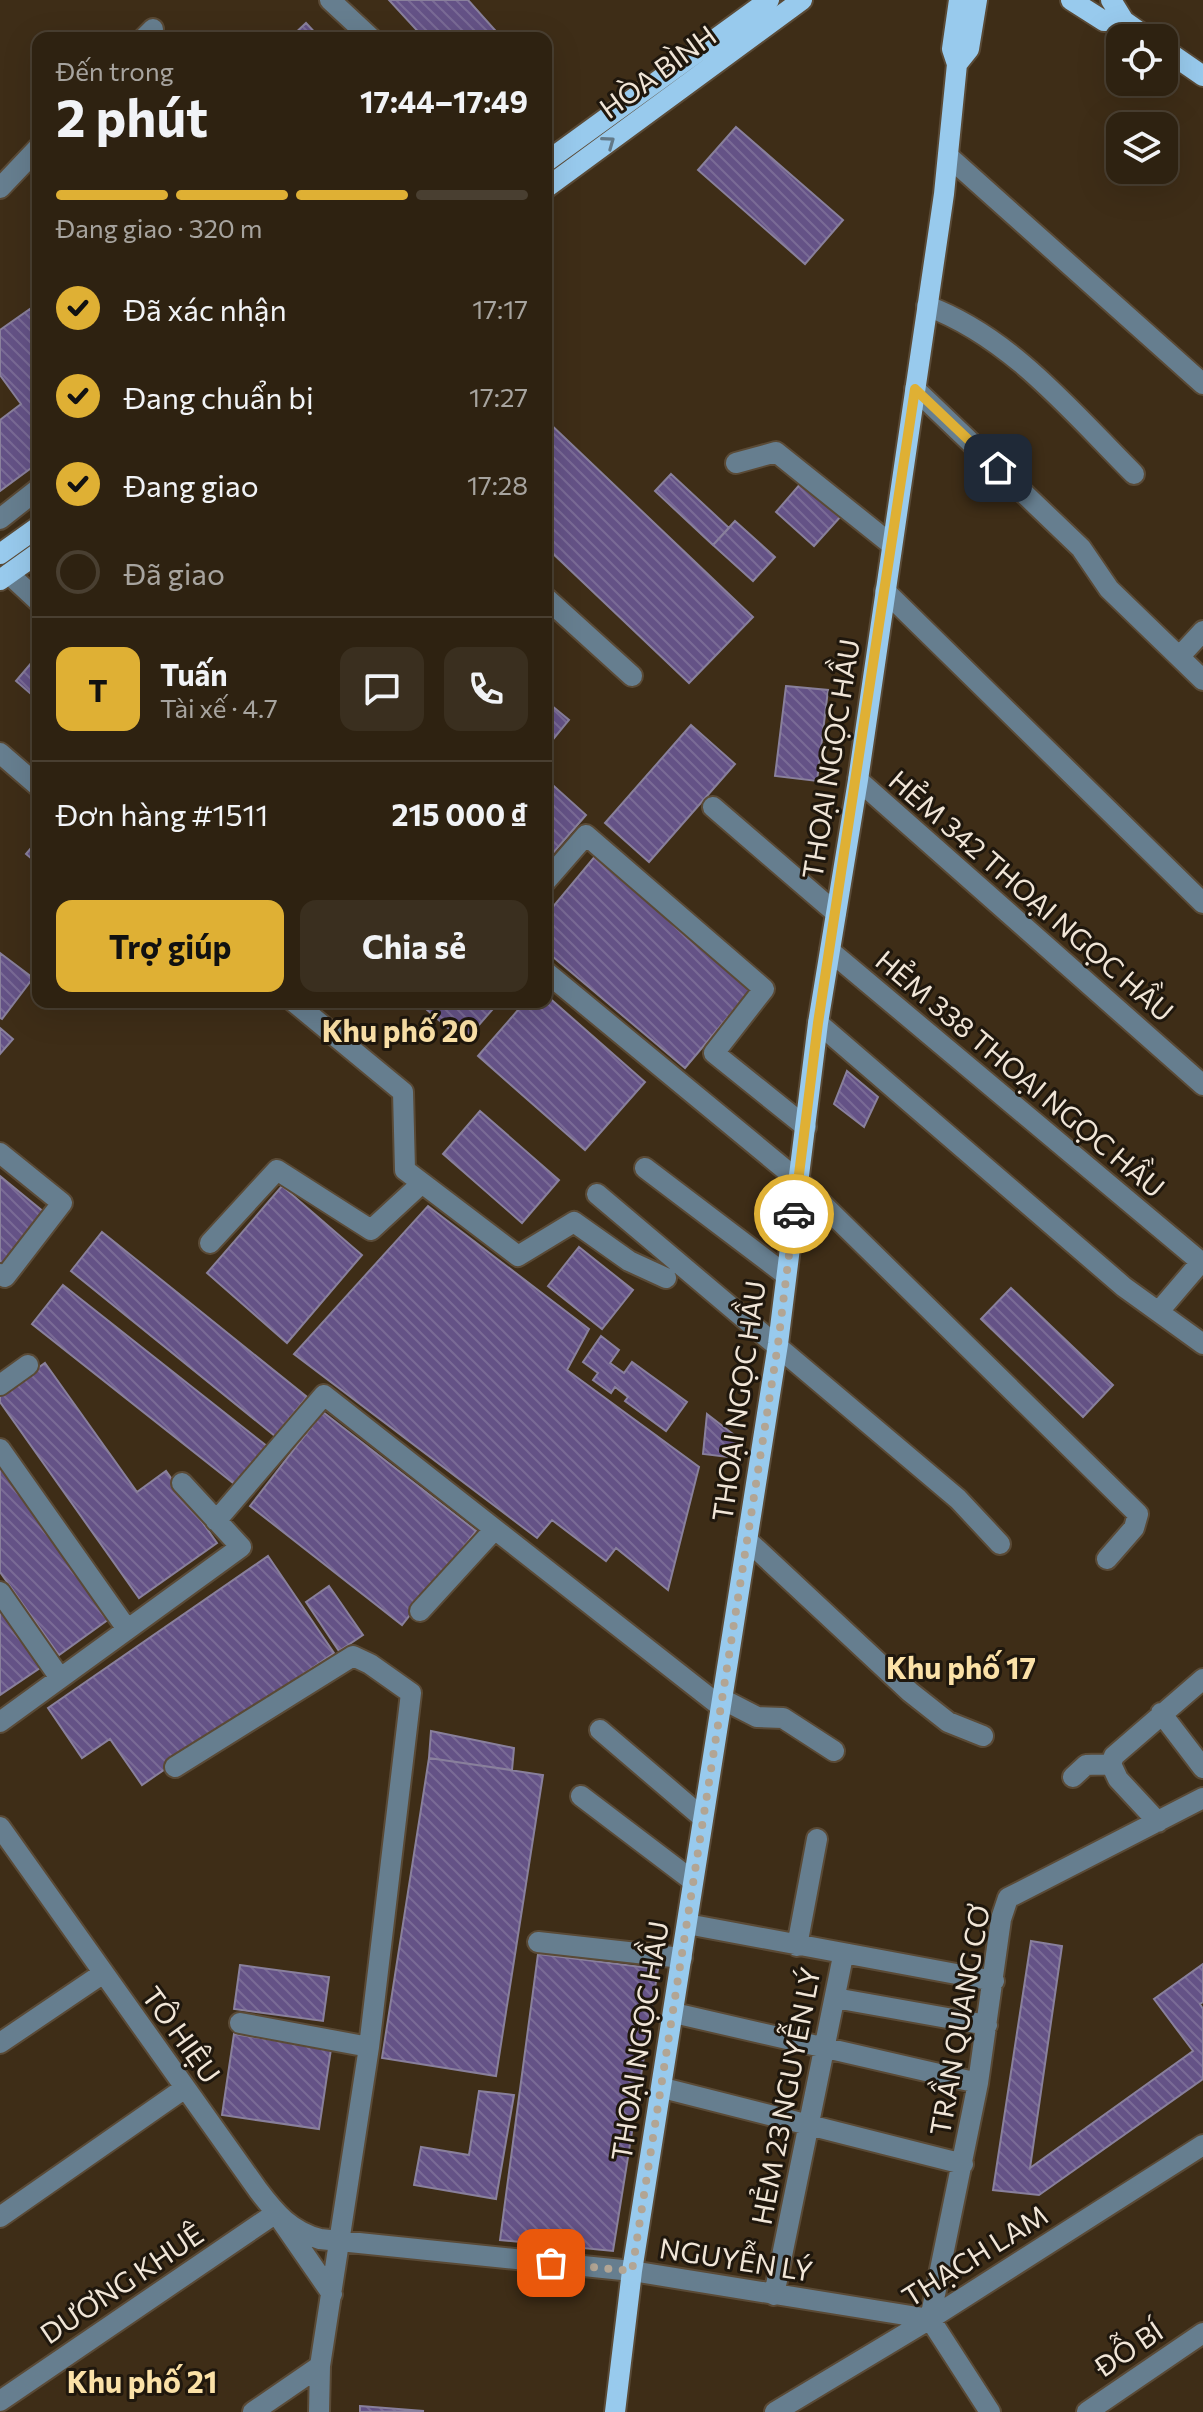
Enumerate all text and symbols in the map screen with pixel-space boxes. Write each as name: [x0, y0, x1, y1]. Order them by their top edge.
street label: HÒA BÌNH: [593, 18, 722, 125]
map controls: [1106, 24, 1178, 184]
button: locate: [1106, 24, 1178, 96]
text: Đến trong: [56, 55, 174, 86]
text: 17:44–17:49: [360, 82, 528, 119]
text: 2 phút: [56, 84, 208, 148]
button: layers: [1106, 112, 1178, 184]
one-way arrow: [601, 137, 615, 152]
text: Đang giao · 320 m: [56, 212, 262, 243]
icon: check: [56, 286, 100, 330]
text: Đã xác nhận: [124, 290, 287, 327]
text: 17:17: [472, 293, 528, 324]
icon: check: [56, 374, 100, 418]
text: Đang chuẩn bị: [124, 378, 314, 415]
text: 17:27: [469, 381, 528, 412]
pin: [964, 434, 1032, 502]
icon: home: [976, 446, 1020, 490]
icon: check: [56, 462, 100, 506]
text: Đang giao: [124, 466, 259, 503]
text: 17:28: [467, 469, 528, 500]
text: Đã giao: [124, 554, 225, 591]
street label: THOẠI NGỌC HẦU: [791, 636, 866, 881]
button: chat: [340, 647, 424, 731]
button: phone: [444, 647, 528, 731]
text: Tuấn: [160, 655, 228, 692]
text: T: [88, 671, 108, 708]
text: Tài xế · 4.7: [160, 692, 278, 723]
street label: HẺM 342 THOẠI NGỌC HẦU: [883, 760, 1183, 1028]
text: Đơn hàng #1511: [56, 795, 268, 832]
text: 215 000 ₫: [391, 795, 528, 832]
button: Trợ giúp: [56, 900, 284, 992]
button: Chia sẻ: [300, 900, 528, 992]
street label: HẺM 338 THOẠI NGỌC HẦU: [869, 940, 1174, 1204]
district label: Khu phố 20: [322, 1011, 478, 1048]
courier: [754, 1174, 834, 1254]
icon: car: [772, 1192, 816, 1236]
street label: THOẠI NGỌC HẦU: [701, 1278, 772, 1523]
district label: Khu phố 17: [886, 1648, 1036, 1685]
street label: TRẦN QUANG CƠ: [919, 1901, 996, 2138]
street label: THOẠI NGỌC HẦU: [600, 1918, 675, 2163]
street label: HẺM 23 NGUYỄN LÝ: [740, 1964, 827, 2227]
street label: TÔ HIỆU: [135, 1979, 228, 2089]
street label: THẠCH LAM: [895, 2197, 1053, 2313]
street label: DƯƠNG KHUÊ: [33, 2216, 209, 2350]
street label: NGUYỄN LÝ: [657, 2227, 816, 2288]
pin: [517, 2229, 585, 2297]
icon: bag: [529, 2241, 573, 2285]
street label: ĐỖ BÍ: [1085, 2309, 1170, 2384]
district label: Khu phố 21: [67, 2362, 217, 2399]

